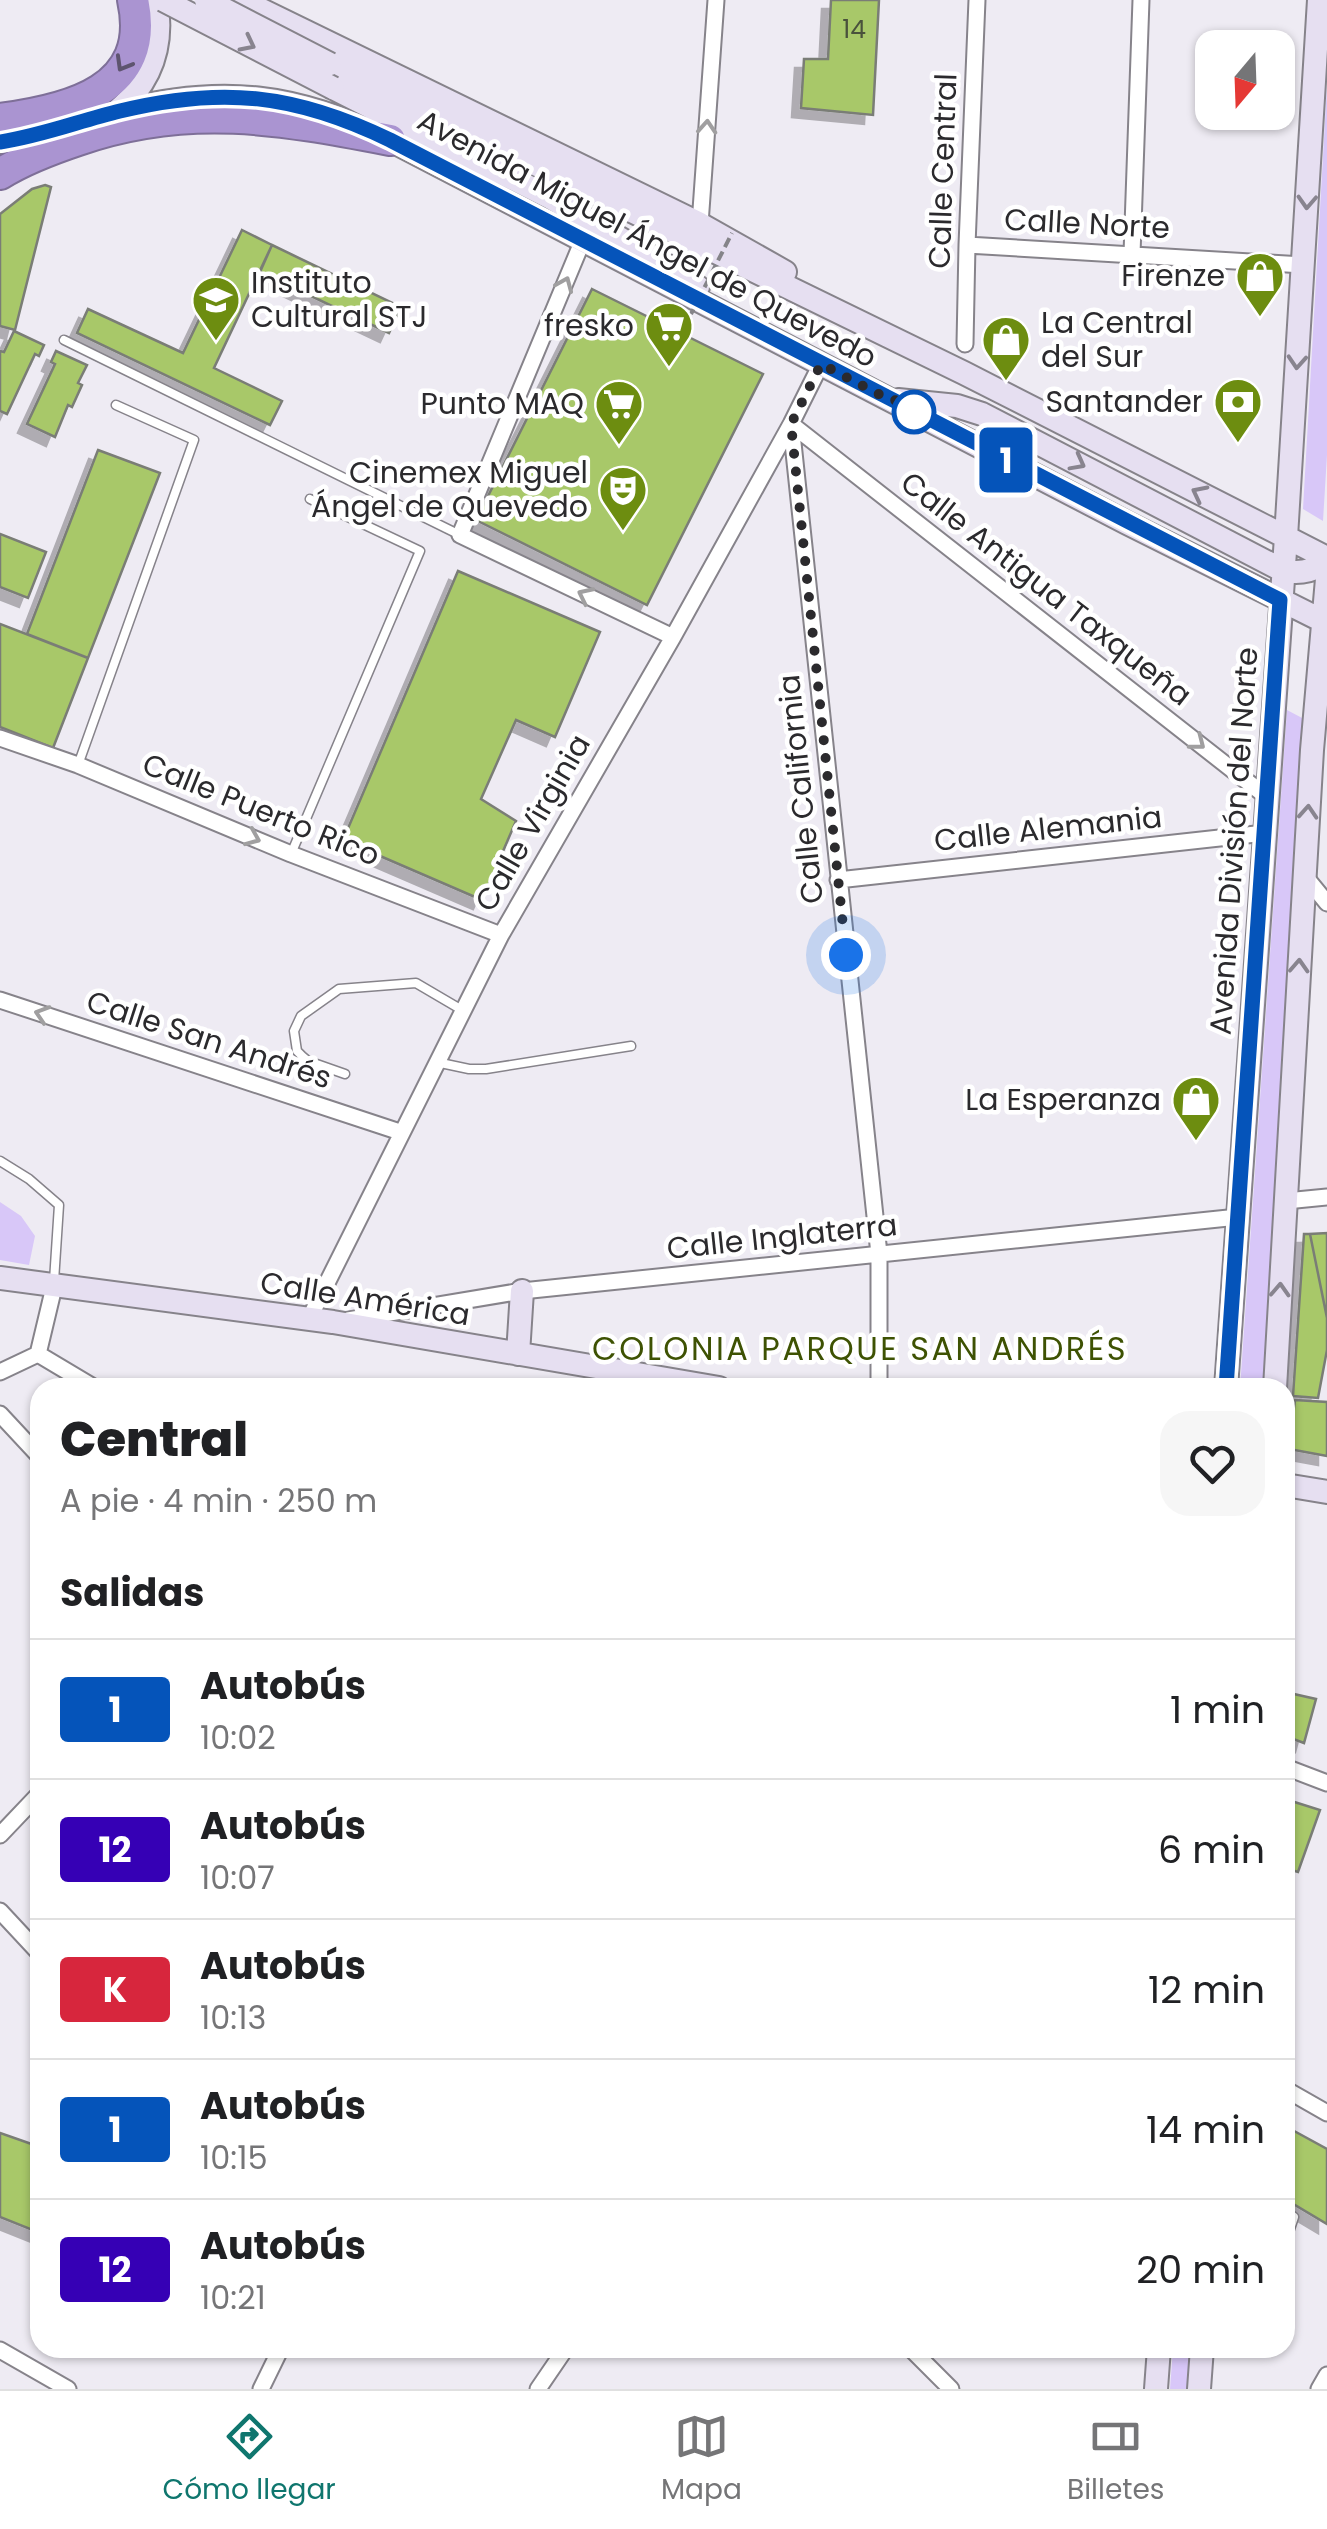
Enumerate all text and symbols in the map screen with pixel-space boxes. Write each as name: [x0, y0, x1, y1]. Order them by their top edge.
house number: 14: [842, 12, 866, 47]
north arrow: [1195, 30, 1295, 130]
map controls: [1195, 30, 1295, 130]
one-way arrow: [237, 32, 255, 51]
one-way arrow: [116, 53, 136, 71]
street label: Calle Central: [918, 73, 967, 269]
street label: Avenida Miguel Ángel de Quevedo: [410, 99, 884, 378]
one-way arrow: [696, 118, 717, 134]
one-way arrow: [1297, 195, 1318, 211]
street label: Calle Norte: [1003, 198, 1171, 249]
shop icon: Firenze: [1234, 250, 1286, 318]
place label: Firenze: [1121, 254, 1225, 297]
place label: Instituto Cultural STJ: [251, 261, 427, 338]
school or university icon: Instituto Cultural STJ: [190, 274, 242, 342]
one-way arrow: [553, 276, 573, 294]
supermarket icon: fresko: [643, 300, 695, 368]
place label: La Central del Sur: [1041, 301, 1193, 378]
place label: fresko: [544, 304, 634, 347]
shop icon: La Central del Sur: [980, 314, 1032, 382]
one-way arrow: [1287, 355, 1308, 371]
bank icon: Santander: [1212, 376, 1264, 444]
supermarket icon: Punto MAQ: [593, 378, 645, 446]
place label: Santander: [1045, 380, 1203, 423]
place label: Punto MAQ: [420, 382, 584, 425]
unlabelled marker: [893, 391, 935, 433]
line badge: 1: [974, 428, 1038, 492]
text: 1: [999, 436, 1013, 485]
place label: Cinemex Miguel Ángel de Quevedo: [311, 451, 588, 528]
one-way arrow: [1068, 451, 1086, 471]
street label: Calle Antigua Taxqueña: [892, 461, 1201, 716]
theatre icon: Cinemex Miguel Ángel de Quevedo: [597, 464, 649, 532]
one-way arrow: [1191, 486, 1209, 505]
one-way arrow: [577, 587, 595, 607]
street label: Avenida División del Norte: [1199, 646, 1268, 1036]
street label: Calle California: [767, 672, 834, 906]
street label: Calle Virginia: [464, 726, 601, 919]
one-way arrow: [1187, 731, 1205, 749]
street label: Calle Puerto Rico: [136, 742, 386, 877]
street label: Calle Alemania: [932, 795, 1164, 862]
one-way arrow: [1297, 804, 1318, 820]
one-way arrow: [243, 826, 261, 846]
your location: [821, 930, 871, 980]
one-way arrow: [1288, 957, 1309, 973]
street label: Calle San Andrés: [81, 980, 337, 1099]
one-way arrow: [34, 1005, 51, 1025]
shop icon: La Esperanza: [1170, 1074, 1222, 1142]
place label: La Esperanza: [965, 1078, 1161, 1121]
street label: Calle Inglaterra: [665, 1203, 899, 1270]
street label: Calle América: [257, 1261, 473, 1336]
one-way arrow: [1269, 1282, 1290, 1298]
district label: COLONIA PARQUE SAN ANDRÉS: [592, 1326, 1128, 1371]
text: Central: [60, 1406, 248, 1473]
button: heart: [1160, 1411, 1265, 1516]
text: A pie · 4 min · 250 m: [60, 1478, 377, 1523]
text: Salidas: [60, 1566, 204, 1619]
text: Autobús: [200, 1659, 366, 1712]
text: 1 min: [1170, 1683, 1265, 1736]
text: 1: [108, 1685, 122, 1734]
text: 10:02: [200, 1715, 276, 1760]
text: Autobús: [200, 1799, 366, 1852]
text: 6 min: [1158, 1823, 1265, 1876]
text: 12: [98, 1825, 132, 1874]
text: 10:07: [200, 1855, 275, 1900]
text: Autobús: [200, 1939, 366, 1992]
text: 12 min: [1148, 1963, 1265, 2016]
text: K: [103, 1965, 127, 2014]
text: 10:13: [200, 1995, 266, 2040]
text: Autobús: [200, 2079, 366, 2132]
text: 14 min: [1146, 2103, 1265, 2156]
text: 1: [108, 2105, 122, 2154]
text: 10:15: [200, 2135, 268, 2180]
text: Autobús: [200, 2219, 366, 2272]
text: 20 min: [1136, 2243, 1265, 2296]
text: 12: [98, 2245, 132, 2294]
text: 10:21: [200, 2275, 266, 2320]
tab: Cómo llegar: [163, 2409, 336, 2511]
tab: Mapa: [661, 2409, 742, 2511]
tab: Billetes: [1067, 2409, 1164, 2511]

